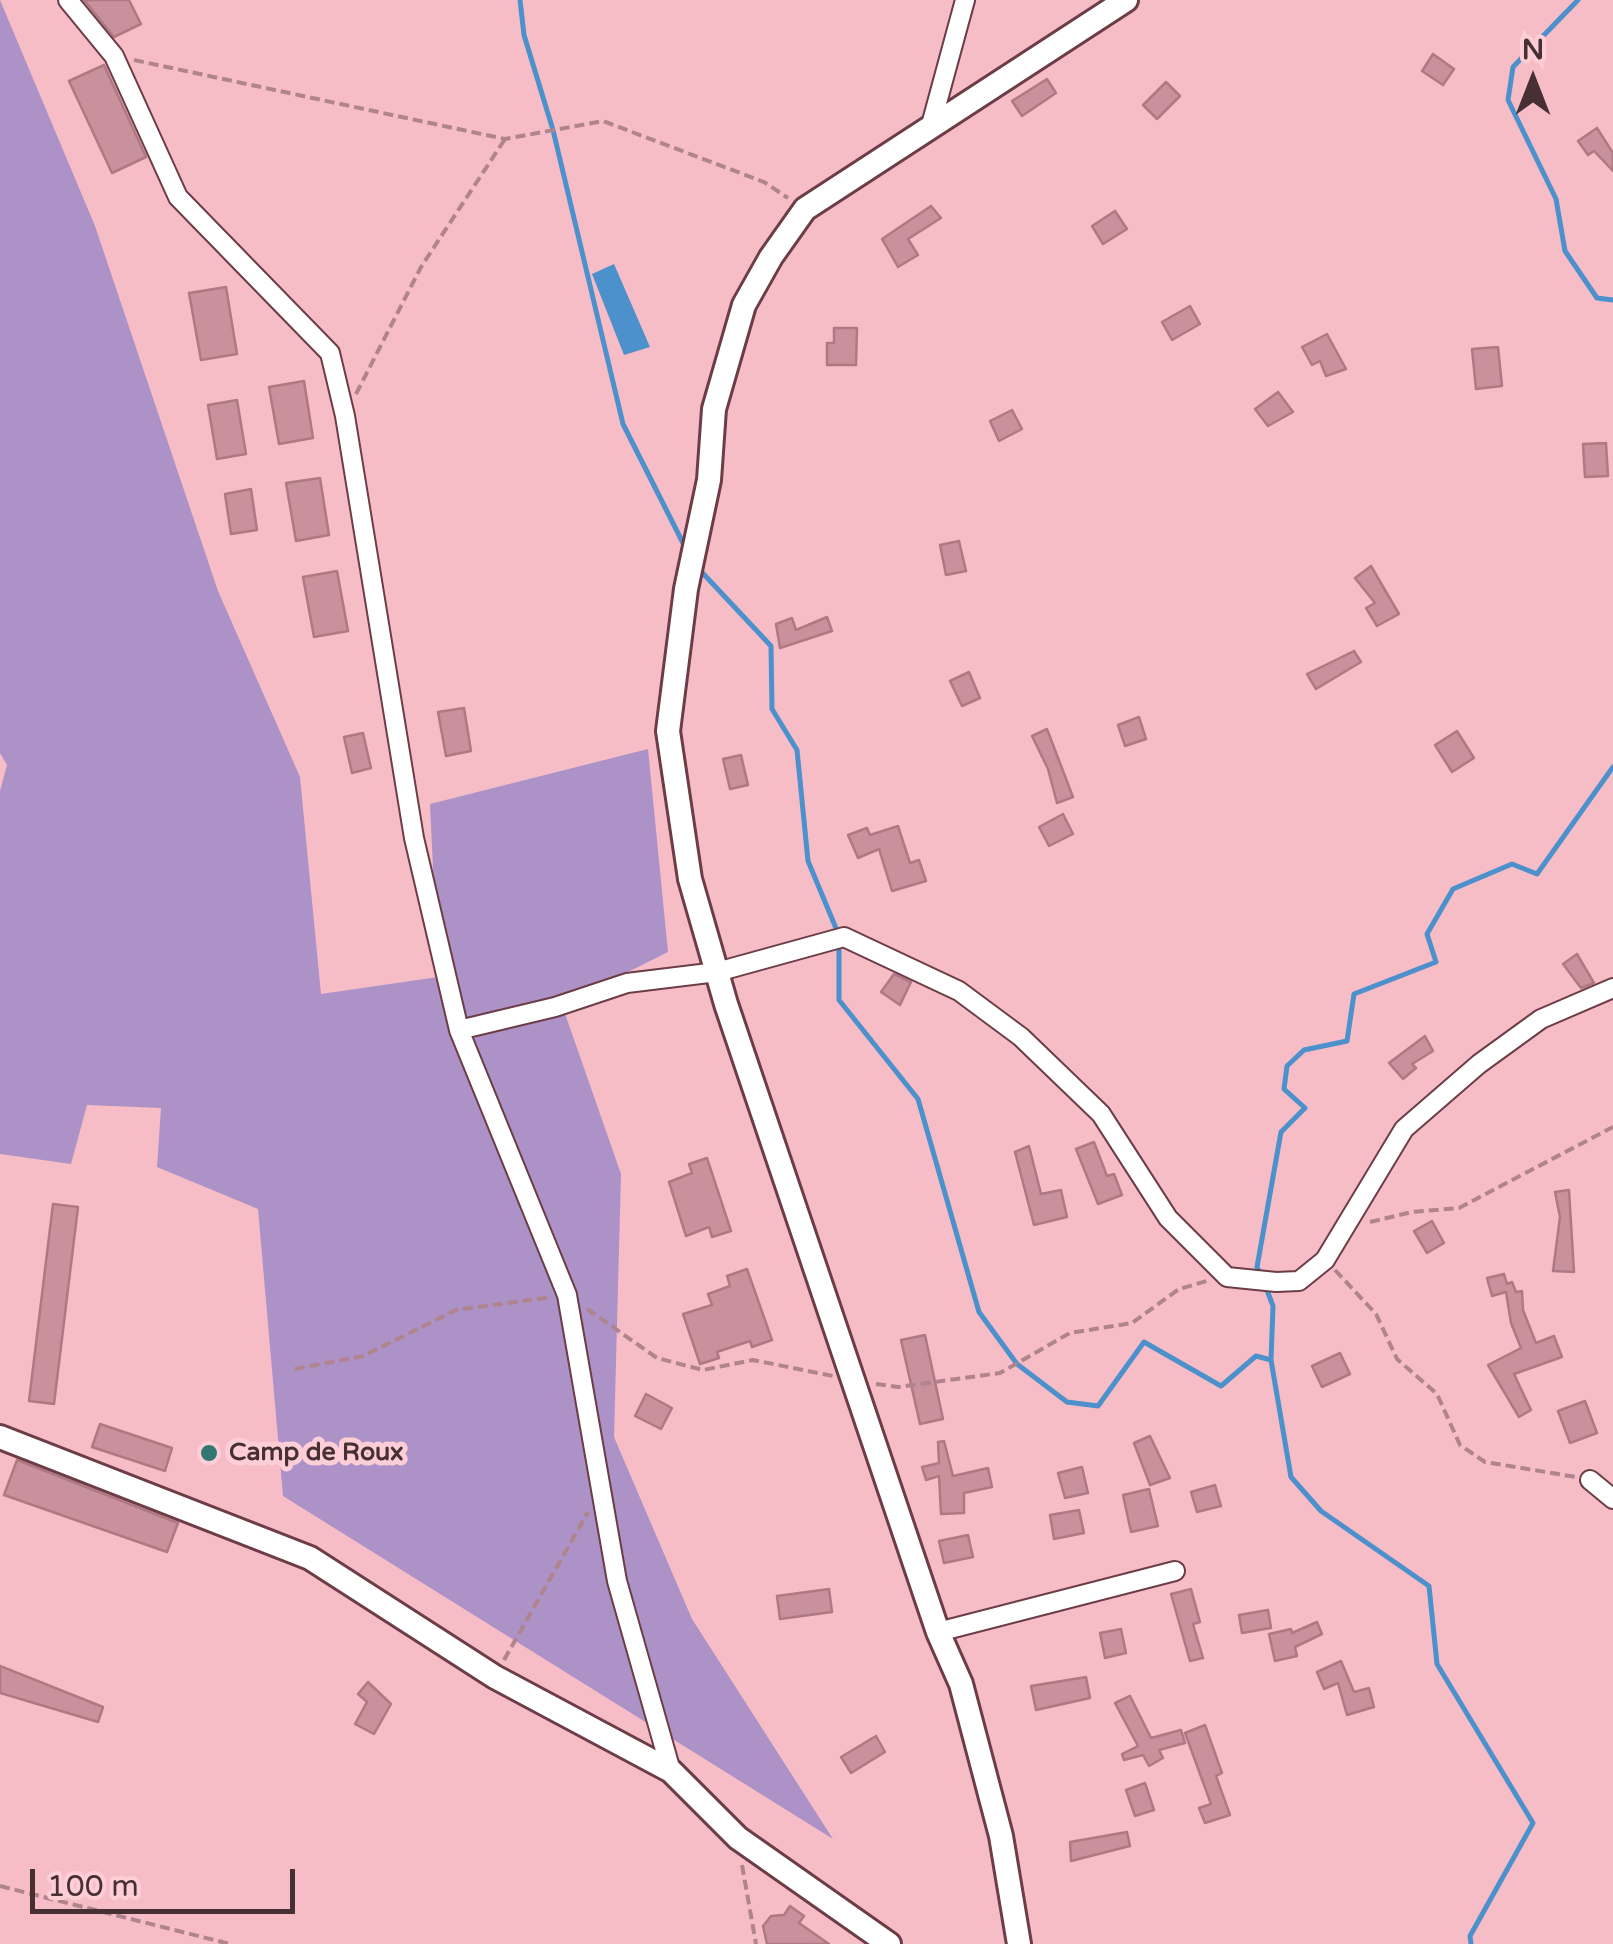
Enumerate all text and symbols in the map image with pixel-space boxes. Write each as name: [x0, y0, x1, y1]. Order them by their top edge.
north arrow: [1483, 30, 1583, 130]
text: N: [1522, 33, 1544, 67]
place label: Camp de Roux: [229, 1438, 403, 1468]
marker: Camp de Roux: [198, 1442, 220, 1464]
scale bar: [35, 1849, 300, 1911]
text: 100 m: [47, 1868, 139, 1905]

